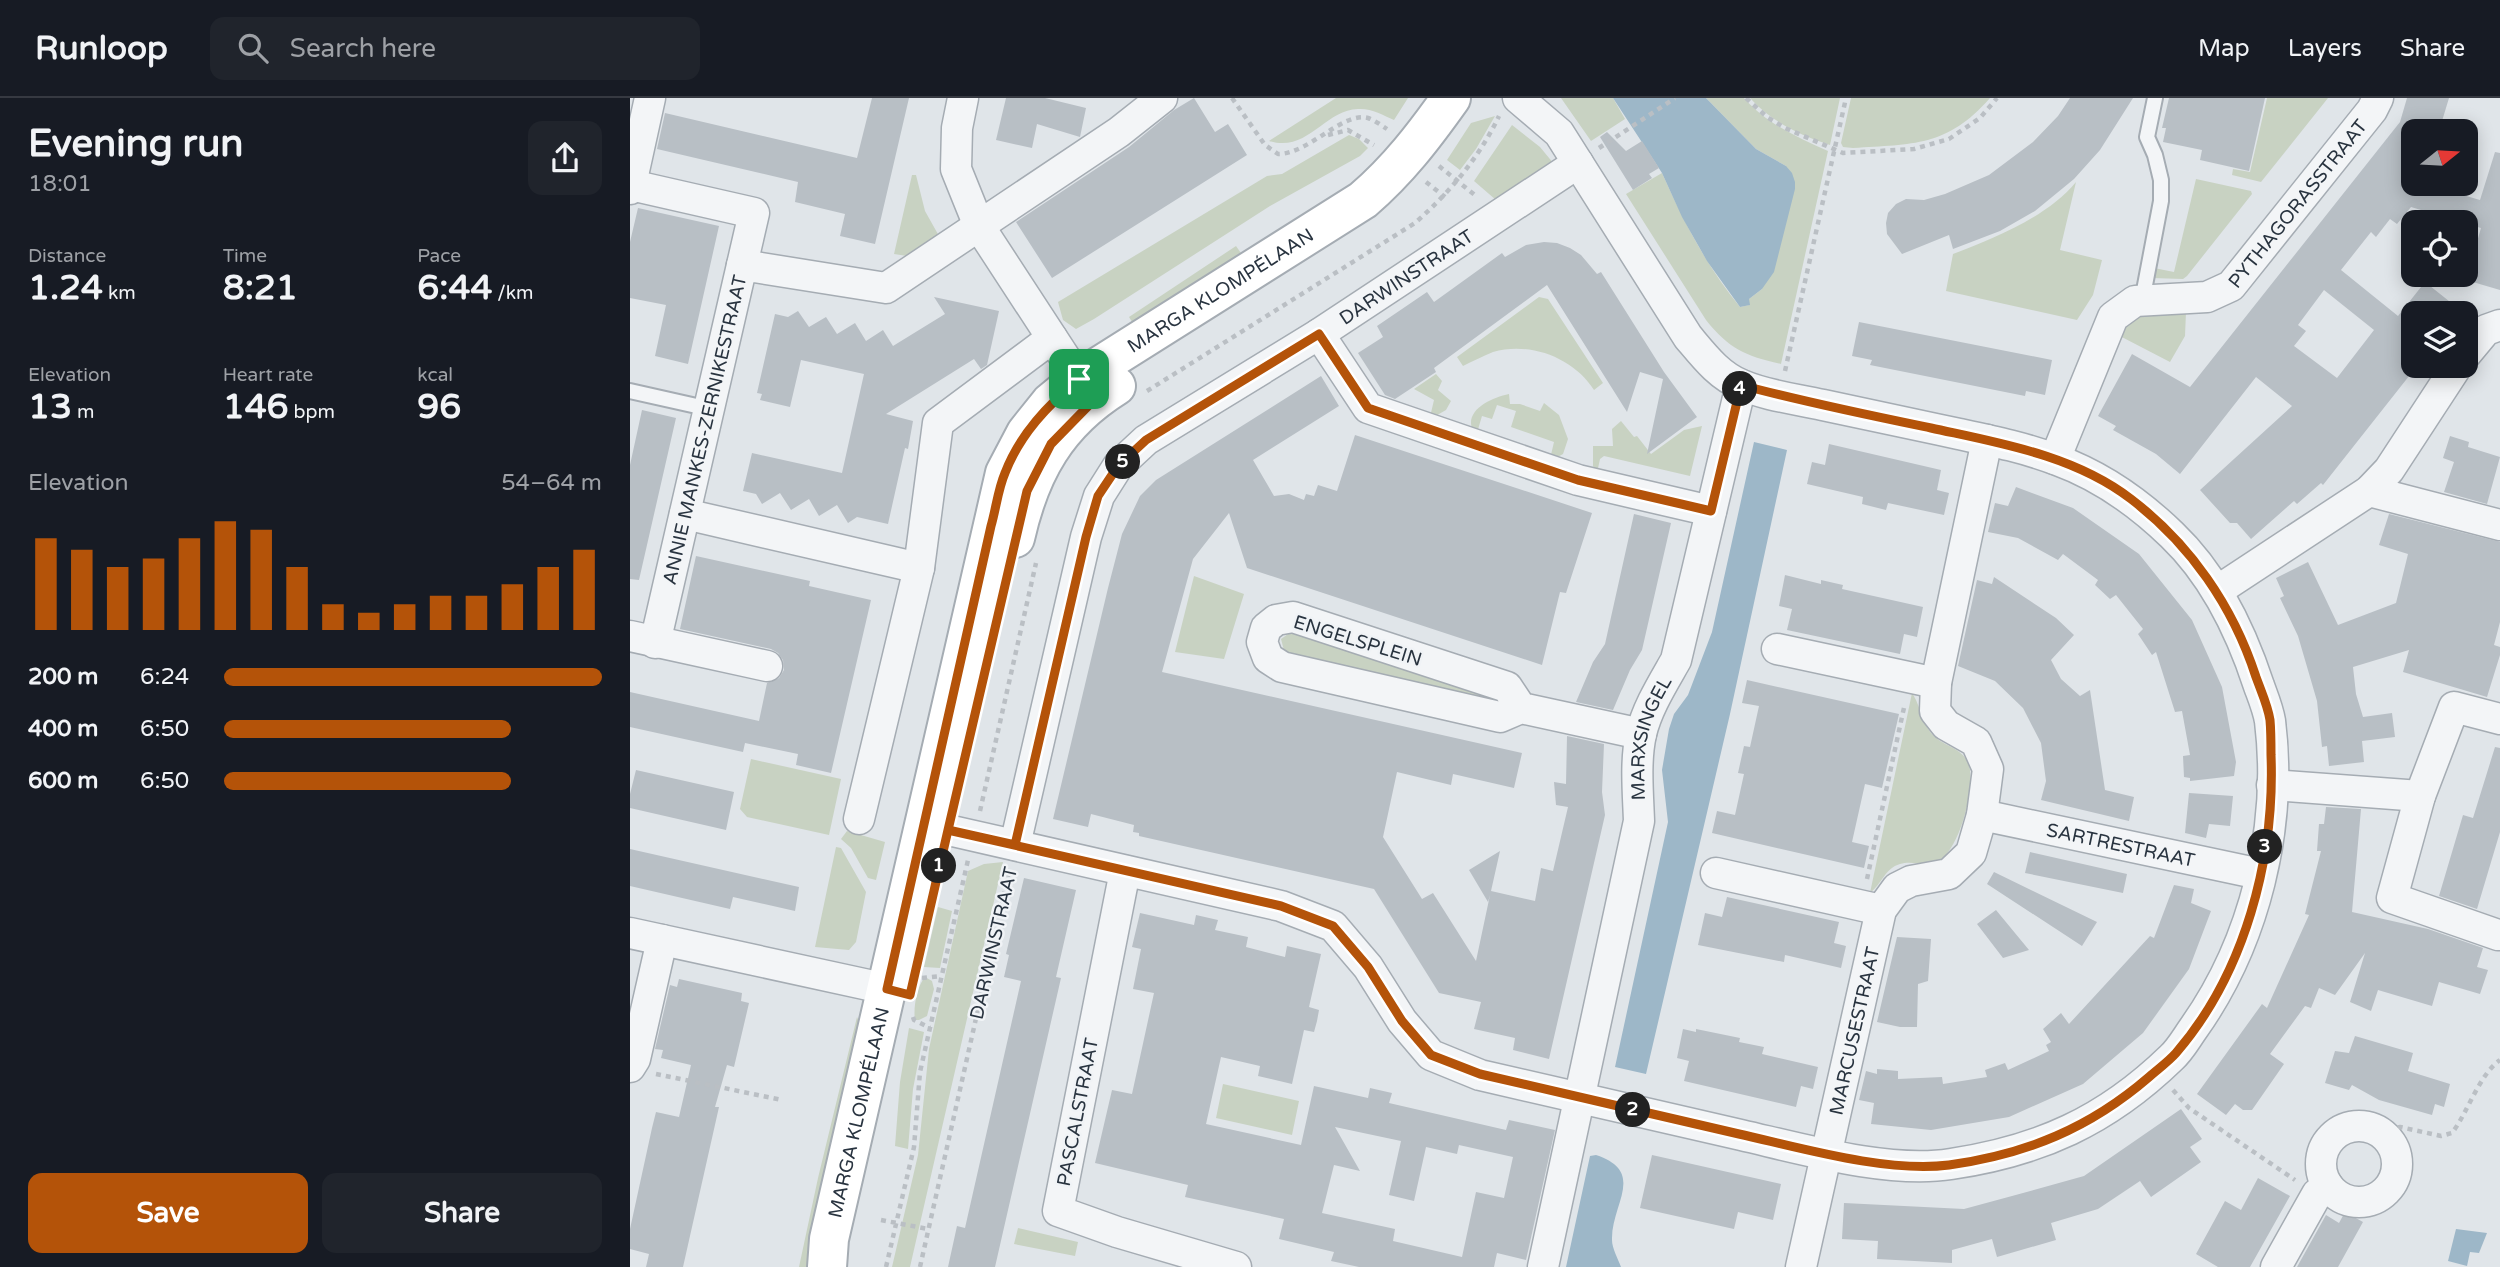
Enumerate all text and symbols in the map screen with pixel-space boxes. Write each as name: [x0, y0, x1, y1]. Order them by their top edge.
search box: [210, 17, 700, 80]
text: Runloop: [35, 29, 168, 68]
icon: search: [234, 29, 272, 67]
text: Search here: [290, 33, 436, 64]
text: Map: [2198, 34, 2250, 63]
text: Layers: [2288, 34, 2362, 63]
text: Share: [2400, 34, 2465, 63]
street label: PYTHAGORASSTRAAT: [2224, 115, 2372, 293]
north arrow: [2401, 119, 2478, 196]
map controls: [2401, 119, 2478, 378]
text: Evening run: [28, 121, 243, 167]
button: share: [528, 121, 602, 195]
text: 18:01: [28, 170, 92, 198]
button: locate: [2401, 210, 2478, 287]
street label: MARGA KLOMPÉLAAN: [1123, 224, 1318, 358]
street label: DARWINSTRAAT: [1335, 225, 1478, 330]
text: Distance: [28, 245, 106, 267]
text: Time: [223, 245, 267, 267]
text: Pace: [417, 245, 461, 267]
text: 1.24: [28, 267, 103, 309]
text: 8:21: [223, 267, 298, 309]
text: 6:44: [417, 267, 492, 309]
street label: ANNIE MANKES-ZERNIKESTRAAT: [659, 272, 751, 587]
text: km: [103, 282, 136, 304]
text: /km: [492, 282, 534, 304]
button: layers: [2401, 301, 2478, 378]
pin: [1049, 349, 1109, 409]
icon: arrive: [1060, 360, 1098, 398]
text: Elevation: [28, 364, 111, 386]
text: Heart rate: [223, 364, 313, 386]
text: kcal: [417, 364, 453, 386]
pin: 4: [1722, 372, 1758, 406]
text: 4: [1734, 377, 1745, 399]
text: 13: [28, 386, 72, 428]
text: 146: [223, 386, 289, 428]
text: 96: [417, 386, 461, 428]
text: m: [72, 401, 94, 423]
text: bpm: [289, 401, 335, 423]
pin: 5: [1106, 444, 1140, 480]
text: 5: [1117, 450, 1128, 472]
text: Elevation: [28, 469, 129, 497]
text: 54–64 m: [501, 469, 602, 497]
street label: ENGELSPLEIN: [1291, 611, 1425, 671]
text: 200 m: [28, 663, 98, 691]
text: 6:24: [140, 663, 189, 691]
street label: MARXSINGEL: [1627, 672, 1676, 801]
text: 400 m: [28, 715, 98, 743]
text: 6:50: [140, 715, 189, 743]
text: 600 m: [28, 767, 98, 795]
text: 6:50: [140, 767, 189, 795]
street label: SARTRESTRAAT: [2044, 819, 2197, 872]
pin: 3: [2248, 830, 2282, 864]
text: 3: [2259, 835, 2270, 857]
pin: 1: [922, 848, 956, 884]
text: 1: [933, 854, 944, 876]
street label: DARWINSTRAAT: [966, 864, 1022, 1022]
street label: MARCUSESTRAAT: [1825, 944, 1885, 1117]
street label: MARGA KLOMPÉLAAN: [824, 1005, 894, 1220]
street label: PASCALSTRAAT: [1053, 1036, 1103, 1188]
pin: 2: [1616, 1093, 1650, 1128]
text: 2: [1627, 1098, 1638, 1120]
button: Save: [28, 1173, 308, 1253]
button: Share: [322, 1173, 602, 1253]

